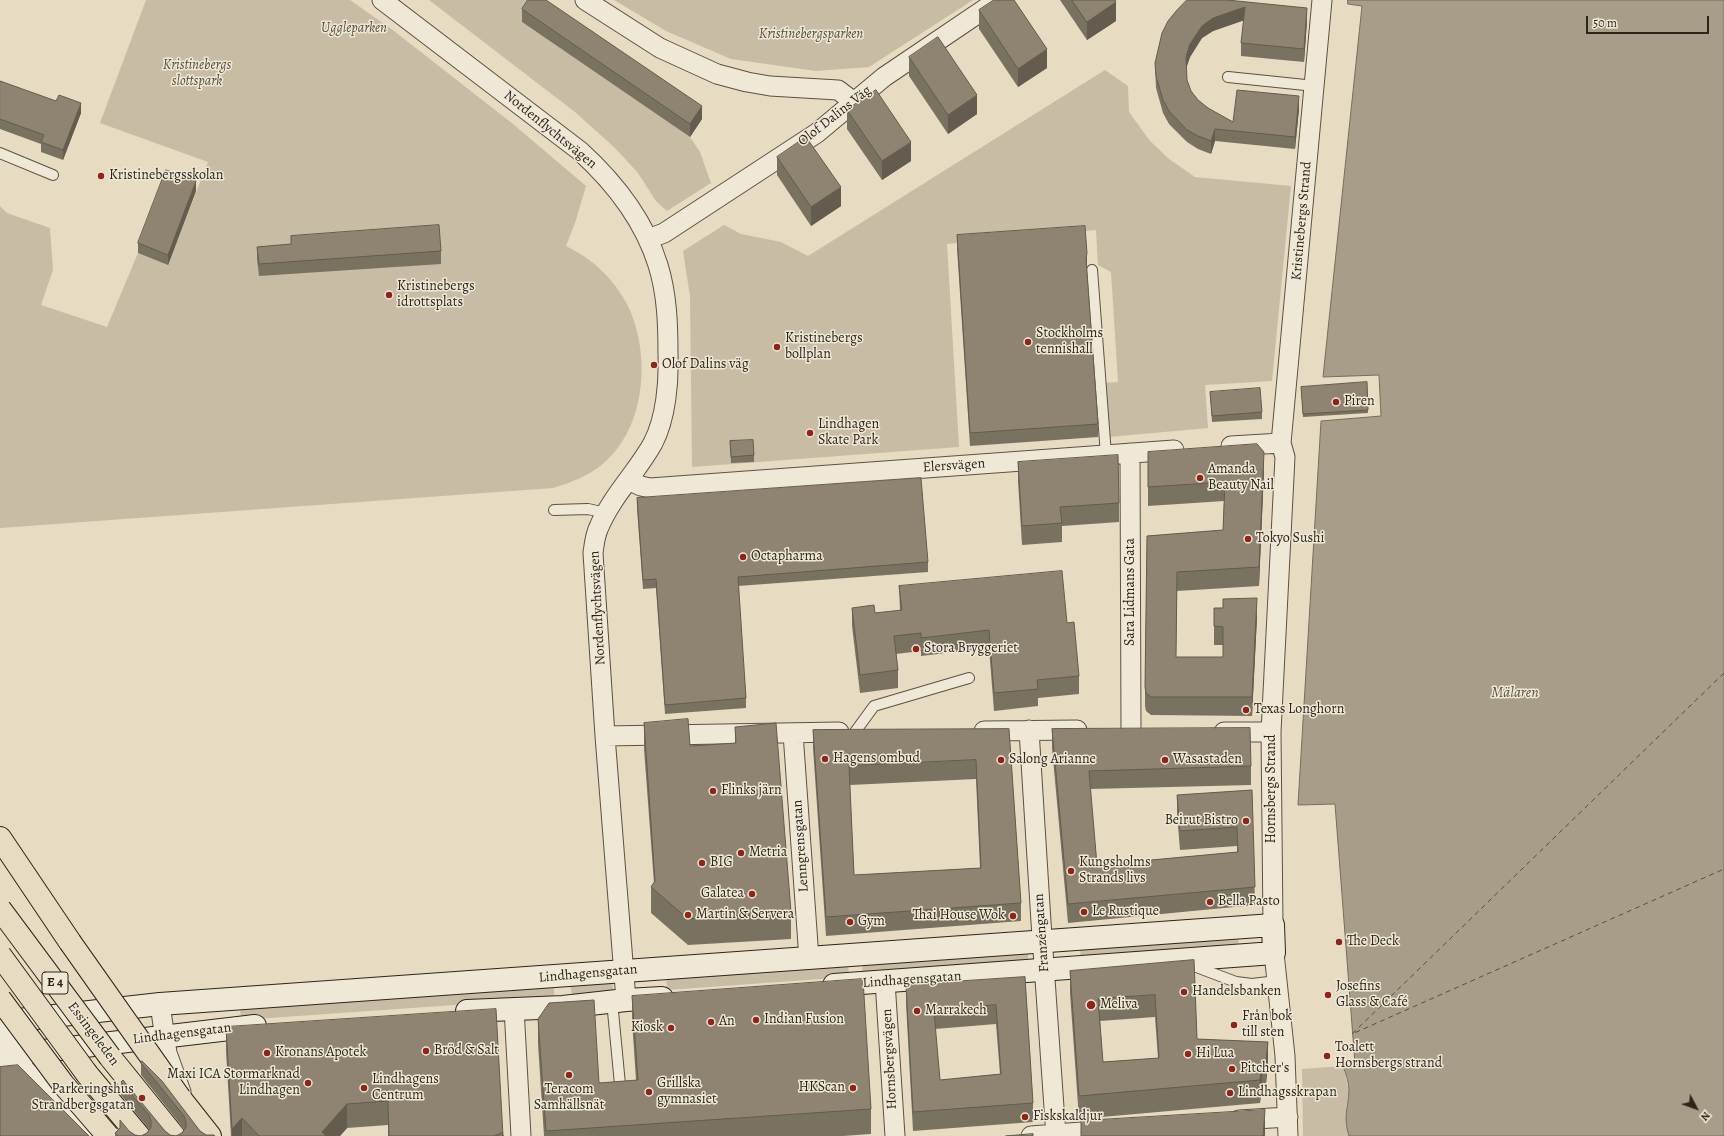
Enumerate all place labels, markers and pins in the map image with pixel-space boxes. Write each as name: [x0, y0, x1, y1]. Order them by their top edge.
place label: Kristinebergsskolan: [109, 168, 224, 184]
marker: Kristinebergsskolan: [96, 171, 106, 181]
place label: Kristinebergs idrottsplats: [397, 279, 475, 312]
marker: Kristinebergs idrottsplats: [384, 290, 394, 300]
place label: Stockholms tennishall: [1036, 326, 1103, 358]
place label: Kristinebergs bollplan: [785, 331, 863, 364]
marker: Stockholms tennishall: [1023, 337, 1033, 347]
marker: Kristinebergs bollplan: [772, 342, 782, 352]
place label: Olof Dalins väg: [662, 357, 749, 373]
marker: Olof Dalins väg: [649, 360, 659, 370]
place label: Piren: [1344, 394, 1375, 410]
marker: Piren: [1331, 397, 1341, 407]
place label: Lindhagen Skate Park: [818, 417, 879, 450]
marker: Lindhagen Skate Park: [805, 428, 815, 438]
place label: Amanda Beauty Nail: [1208, 462, 1274, 494]
marker: Amanda Beauty Nail: [1195, 473, 1205, 483]
place label: Tokyo Sushi: [1256, 531, 1325, 547]
marker: Tokyo Sushi: [1243, 534, 1253, 544]
place label: Octapharma: [751, 549, 823, 565]
marker: Octapharma: [738, 552, 748, 562]
place label: Stora Bryggeriet: [924, 641, 1018, 657]
marker: Stora Bryggeriet: [911, 644, 921, 654]
place label: Texas Longhorn: [1254, 702, 1344, 718]
marker: Texas Longhorn: [1241, 705, 1251, 715]
place label: Hagens ombud: [833, 751, 920, 767]
place label: Salong Arianne: [1009, 752, 1096, 768]
place label: Wasastaden: [1173, 752, 1242, 768]
marker: Hagens ombud: [820, 754, 830, 764]
marker: Salong Arianne: [996, 755, 1006, 765]
marker: Wasastaden: [1160, 755, 1170, 765]
place label: Flinks järn: [721, 783, 782, 799]
marker: Flinks järn: [708, 786, 718, 796]
place label: Beirut Bistro: [1165, 813, 1238, 829]
marker: Beirut Bistro: [1241, 816, 1251, 826]
place label: Metria: [749, 845, 787, 861]
marker: Metria: [736, 848, 746, 858]
place label: BIG: [710, 855, 733, 871]
place label: Kungsholms Strands livs: [1079, 855, 1151, 888]
marker: BIG: [697, 858, 707, 868]
marker: Kungsholms Strands livs: [1066, 866, 1076, 876]
place label: Galatea: [701, 886, 744, 902]
marker: Galatea: [747, 889, 757, 899]
place label: Bella Pasto: [1218, 894, 1280, 910]
marker: Bella Pasto: [1205, 897, 1215, 907]
place label: Le Rustique: [1092, 904, 1159, 920]
place label: Martin & Servera: [696, 907, 794, 923]
marker: Le Rustique: [1079, 907, 1089, 917]
place label: Thai House Wok: [912, 908, 1005, 924]
marker: Martin & Servera: [683, 910, 693, 920]
marker: Thai House Wok: [1008, 911, 1018, 921]
place label: Gym: [858, 914, 885, 930]
marker: Gym: [845, 917, 855, 927]
place label: The Deck: [1347, 934, 1399, 950]
marker: The Deck: [1334, 937, 1344, 947]
place label: Josefins Glass & Café: [1336, 979, 1408, 1012]
place label: Handelsbanken: [1192, 984, 1281, 1000]
marker: Handelsbanken: [1179, 987, 1189, 997]
marker: Josefins Glass & Café: [1323, 990, 1333, 1000]
place label: Meliva: [1100, 997, 1138, 1013]
marker: Meliva: [1085, 999, 1097, 1011]
place label: Marrakech: [925, 1003, 987, 1019]
marker: Marrakech: [912, 1006, 922, 1016]
place label: Från bok till sten: [1242, 1009, 1292, 1042]
place label: Indian Fusion: [764, 1012, 844, 1028]
place label: An: [719, 1014, 735, 1030]
marker: Indian Fusion: [751, 1015, 761, 1025]
marker: An: [706, 1017, 716, 1027]
place label: Kiosk: [631, 1020, 663, 1036]
marker: Från bok till sten: [1229, 1020, 1239, 1030]
marker: Kiosk: [666, 1023, 676, 1033]
place label: Toalett Hornsbergs strand: [1335, 1040, 1442, 1072]
place label: Bröd & Salt: [434, 1043, 499, 1059]
place label: Kronans Apotek: [275, 1045, 366, 1061]
marker: Bröd & Salt: [421, 1046, 431, 1056]
place label: Hi Lua: [1196, 1046, 1234, 1062]
marker: Kronans Apotek: [262, 1048, 272, 1058]
marker: Hi Lua: [1183, 1049, 1193, 1059]
marker: Toalett Hornsbergs strand: [1322, 1051, 1332, 1061]
place label: Pitcher's: [1240, 1061, 1289, 1077]
marker: Pitcher's: [1227, 1064, 1237, 1074]
place label: Maxi ICA Stormarknad Lindhagen: [167, 1067, 300, 1100]
marker: Teracom Samhällsnät: [564, 1070, 574, 1080]
place label: Lindhagens Centrum: [372, 1072, 439, 1104]
place label: Grillska gymnasiet: [657, 1076, 717, 1108]
marker: Maxi ICA Stormarknad Lindhagen: [303, 1078, 313, 1088]
place label: HKScan: [799, 1080, 845, 1096]
place label: Parkeringshus Strandbergsgatan: [31, 1082, 134, 1114]
place label: Teracom Samhällsnät: [534, 1082, 604, 1114]
marker: Lindhagens Centrum: [359, 1083, 369, 1093]
marker: HKScan: [848, 1083, 858, 1093]
place label: Lindhagsskrapan: [1238, 1085, 1337, 1101]
marker: Grillska gymnasiet: [644, 1087, 654, 1097]
marker: Lindhagsskrapan: [1225, 1088, 1235, 1098]
marker: Parkeringshus Strandbergsgatan: [137, 1093, 147, 1103]
place label: Fiskskaldjur: [1033, 1109, 1103, 1125]
marker: Fiskskaldjur: [1020, 1112, 1030, 1122]

